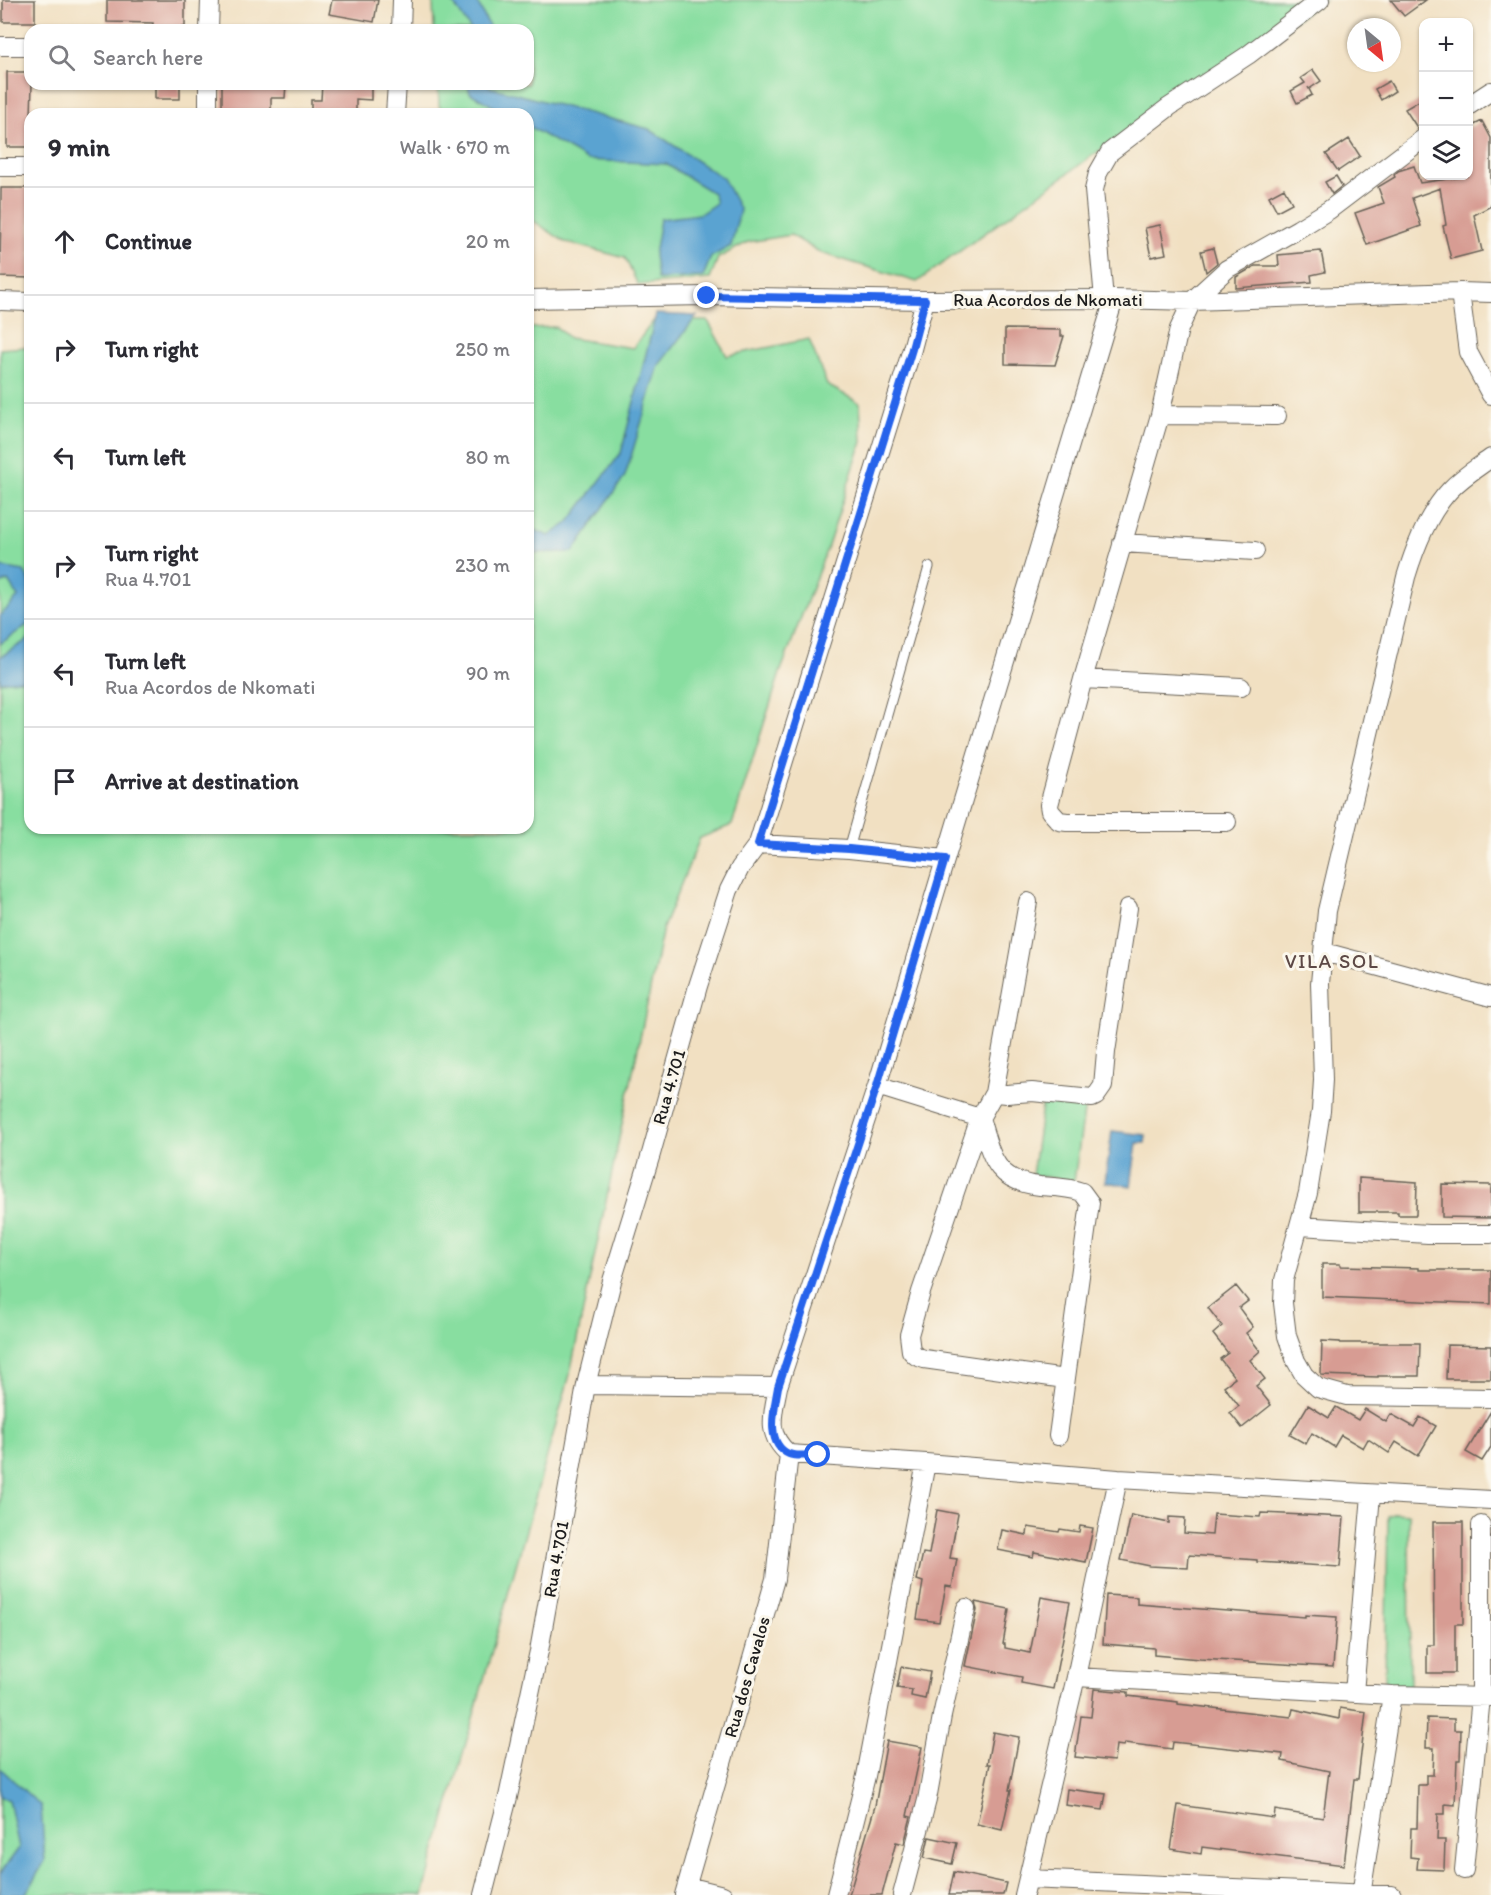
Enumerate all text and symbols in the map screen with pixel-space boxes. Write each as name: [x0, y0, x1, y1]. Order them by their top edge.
north arrow: [1347, 18, 1401, 72]
map controls: [1419, 18, 1473, 180]
button: +: [1419, 18, 1473, 72]
search box: [24, 24, 534, 90]
icon: search: [45, 41, 78, 74]
text: Search here: [93, 44, 203, 71]
button: −: [1419, 72, 1473, 126]
button: layers: [1419, 126, 1473, 180]
text: 9 min: [48, 131, 110, 163]
text: Walk · 670 m: [399, 135, 510, 159]
icon: ahead: [48, 225, 81, 258]
text: Continue: [105, 228, 192, 255]
text: 20 m: [466, 229, 510, 253]
route end: [693, 282, 719, 308]
street label: Rua Acordos de Nkomati: [953, 289, 1143, 311]
icon: right: [48, 333, 81, 366]
text: Turn right: [105, 336, 199, 363]
text: 250 m: [455, 337, 510, 361]
icon: left: [48, 441, 81, 474]
text: Turn left: [105, 444, 186, 471]
text: 80 m: [465, 445, 510, 469]
text: Turn right: [105, 540, 199, 567]
icon: right: [48, 549, 81, 582]
text: 230 m: [455, 553, 510, 577]
text: Rua 4.701: [105, 567, 191, 591]
text: Turn left: [105, 648, 186, 675]
icon: left: [48, 657, 81, 690]
text: 90 m: [466, 661, 510, 685]
text: Rua Acordos de Nkomati: [105, 675, 315, 699]
icon: arrive: [48, 765, 81, 798]
text: Arrive at destination: [105, 768, 299, 795]
district label: VILA SOL: [1285, 949, 1379, 973]
street label: Rua 4.701: [648, 1047, 690, 1127]
route start: [804, 1441, 830, 1467]
street label: Rua 4.701: [538, 1519, 574, 1599]
street label: Rua dos Cavalos: [719, 1614, 775, 1740]

